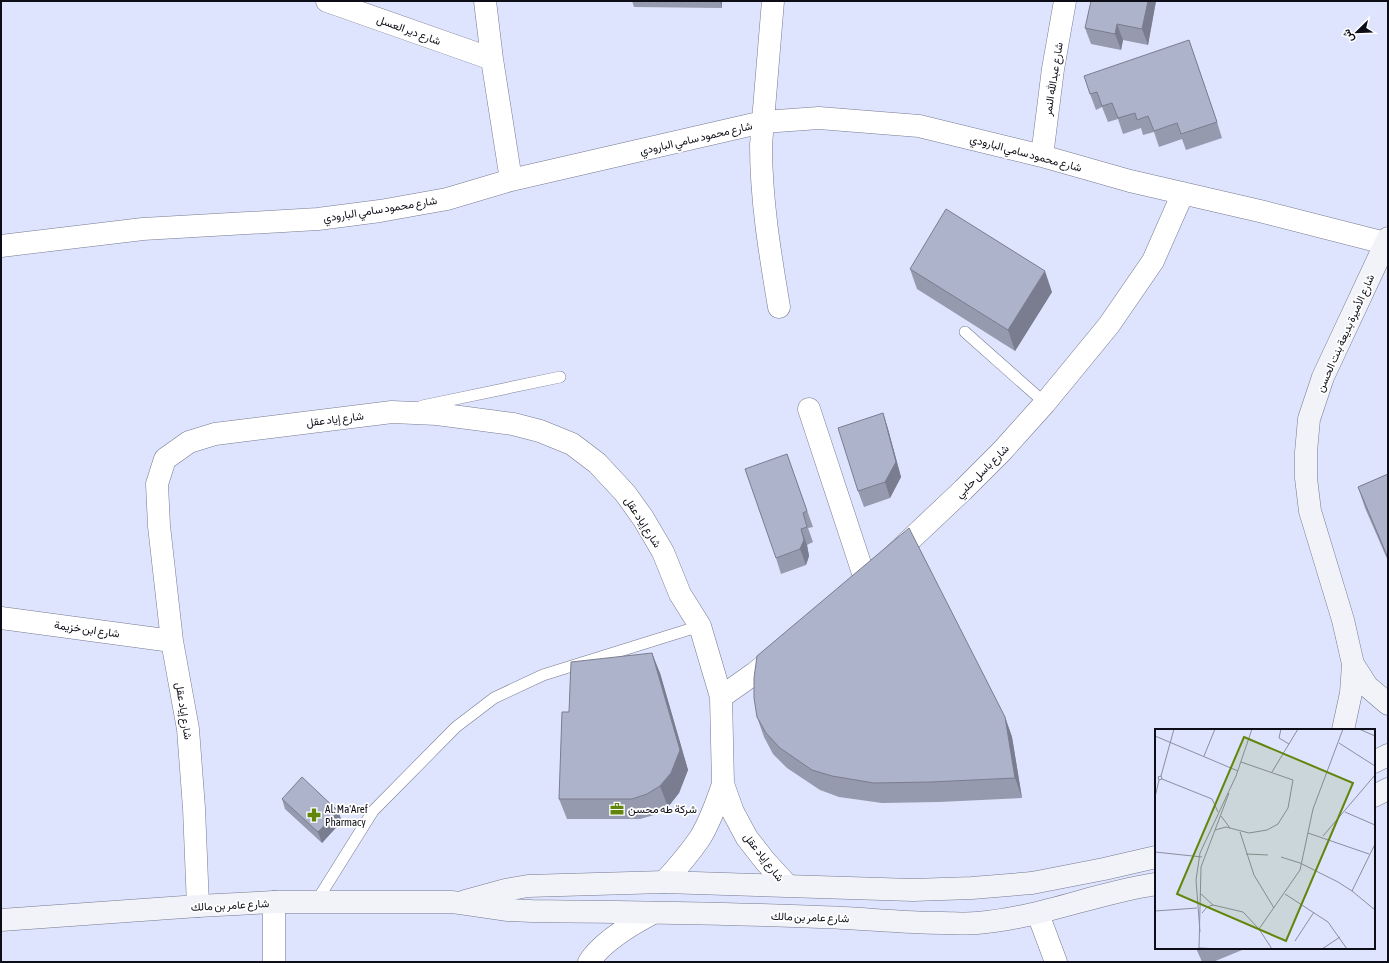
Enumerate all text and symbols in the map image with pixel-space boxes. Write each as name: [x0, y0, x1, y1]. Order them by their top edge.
north arrow: [1337, 12, 1377, 52]
street label: شارع دير العسل: [375, 13, 443, 49]
text: ش: [1340, 27, 1357, 44]
street label: شارع عبدالله النمر: [1041, 41, 1067, 118]
street label: شارع محمود سامي البارودي: [639, 119, 755, 161]
street label: شارع محمود سامي البارودي: [968, 132, 1083, 178]
street label: شارع محمود سامي البارودي: [322, 194, 439, 228]
street label: شارع الأميرة بديعة بنت الحسن: [1314, 272, 1378, 395]
street label: شارع إياد عقل: [306, 409, 365, 430]
street label: شارع باسل حلبي: [953, 442, 1014, 503]
street label: شارع إياد عقل: [621, 494, 664, 551]
street label: شارع ابن خزيمة: [53, 618, 121, 642]
street label: شارع إياد عقل: [172, 681, 195, 741]
inset map: [1155, 729, 1375, 949]
office icon: شركة طه محسن: [609, 801, 625, 817]
place label: Al. Ma'Aref Pharmacy: [325, 803, 368, 828]
place label: شركة طه محسن: [628, 803, 697, 816]
pharmacy icon: Al. Ma'Aref Pharmacy: [306, 807, 322, 823]
street label: شارع إياد عقل: [740, 831, 787, 885]
street label: شارع عامر بن مالك: [190, 897, 270, 915]
street label: شارع عامر بن مالك: [771, 910, 850, 926]

